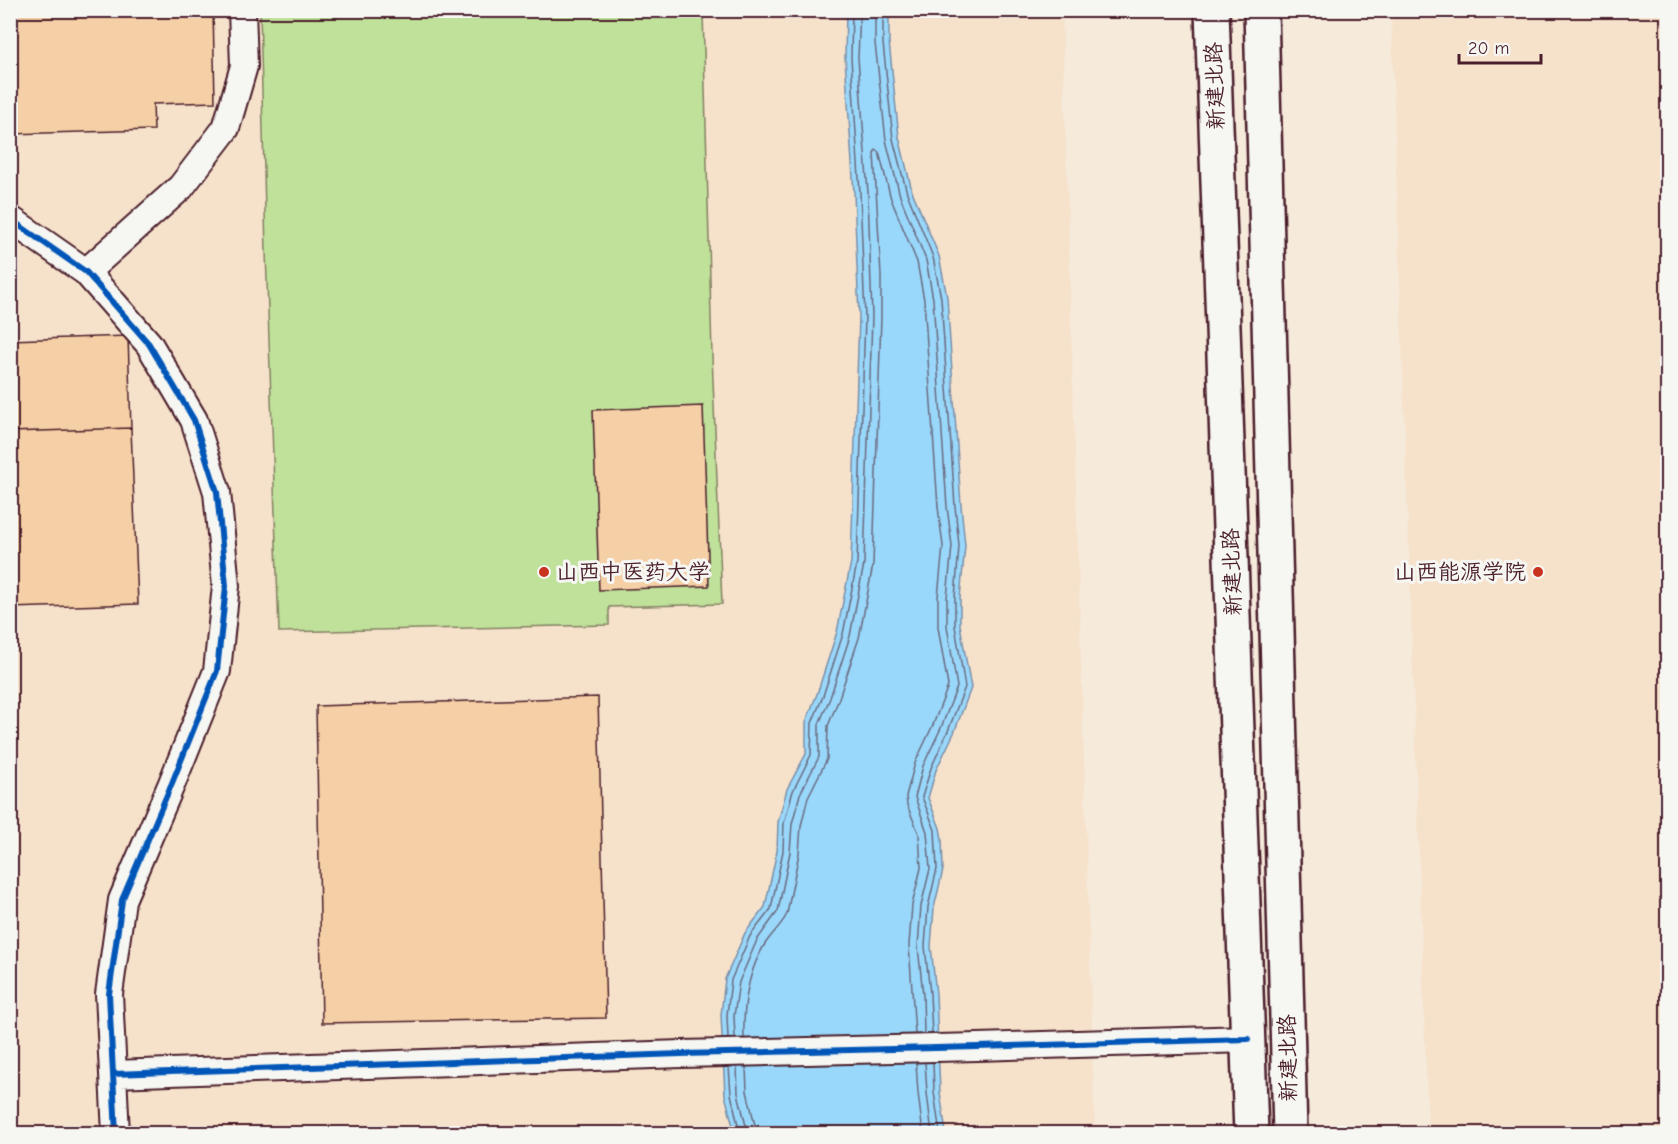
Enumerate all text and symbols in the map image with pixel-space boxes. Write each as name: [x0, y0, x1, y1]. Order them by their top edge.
scale bar: [1459, 27, 1542, 65]
text: 20 m: [1468, 38, 1509, 59]
street label: 新建北路: [1200, 42, 1230, 130]
street label: 新建北路: [1217, 528, 1247, 616]
place label: 山西中医药大学: [556, 559, 710, 585]
place label: 山西能源学院: [1394, 559, 1526, 585]
marker: 山西中医药大学: [537, 565, 551, 579]
marker: 山西能源学院: [1531, 565, 1545, 579]
street label: 新建北路: [1274, 1014, 1302, 1102]

